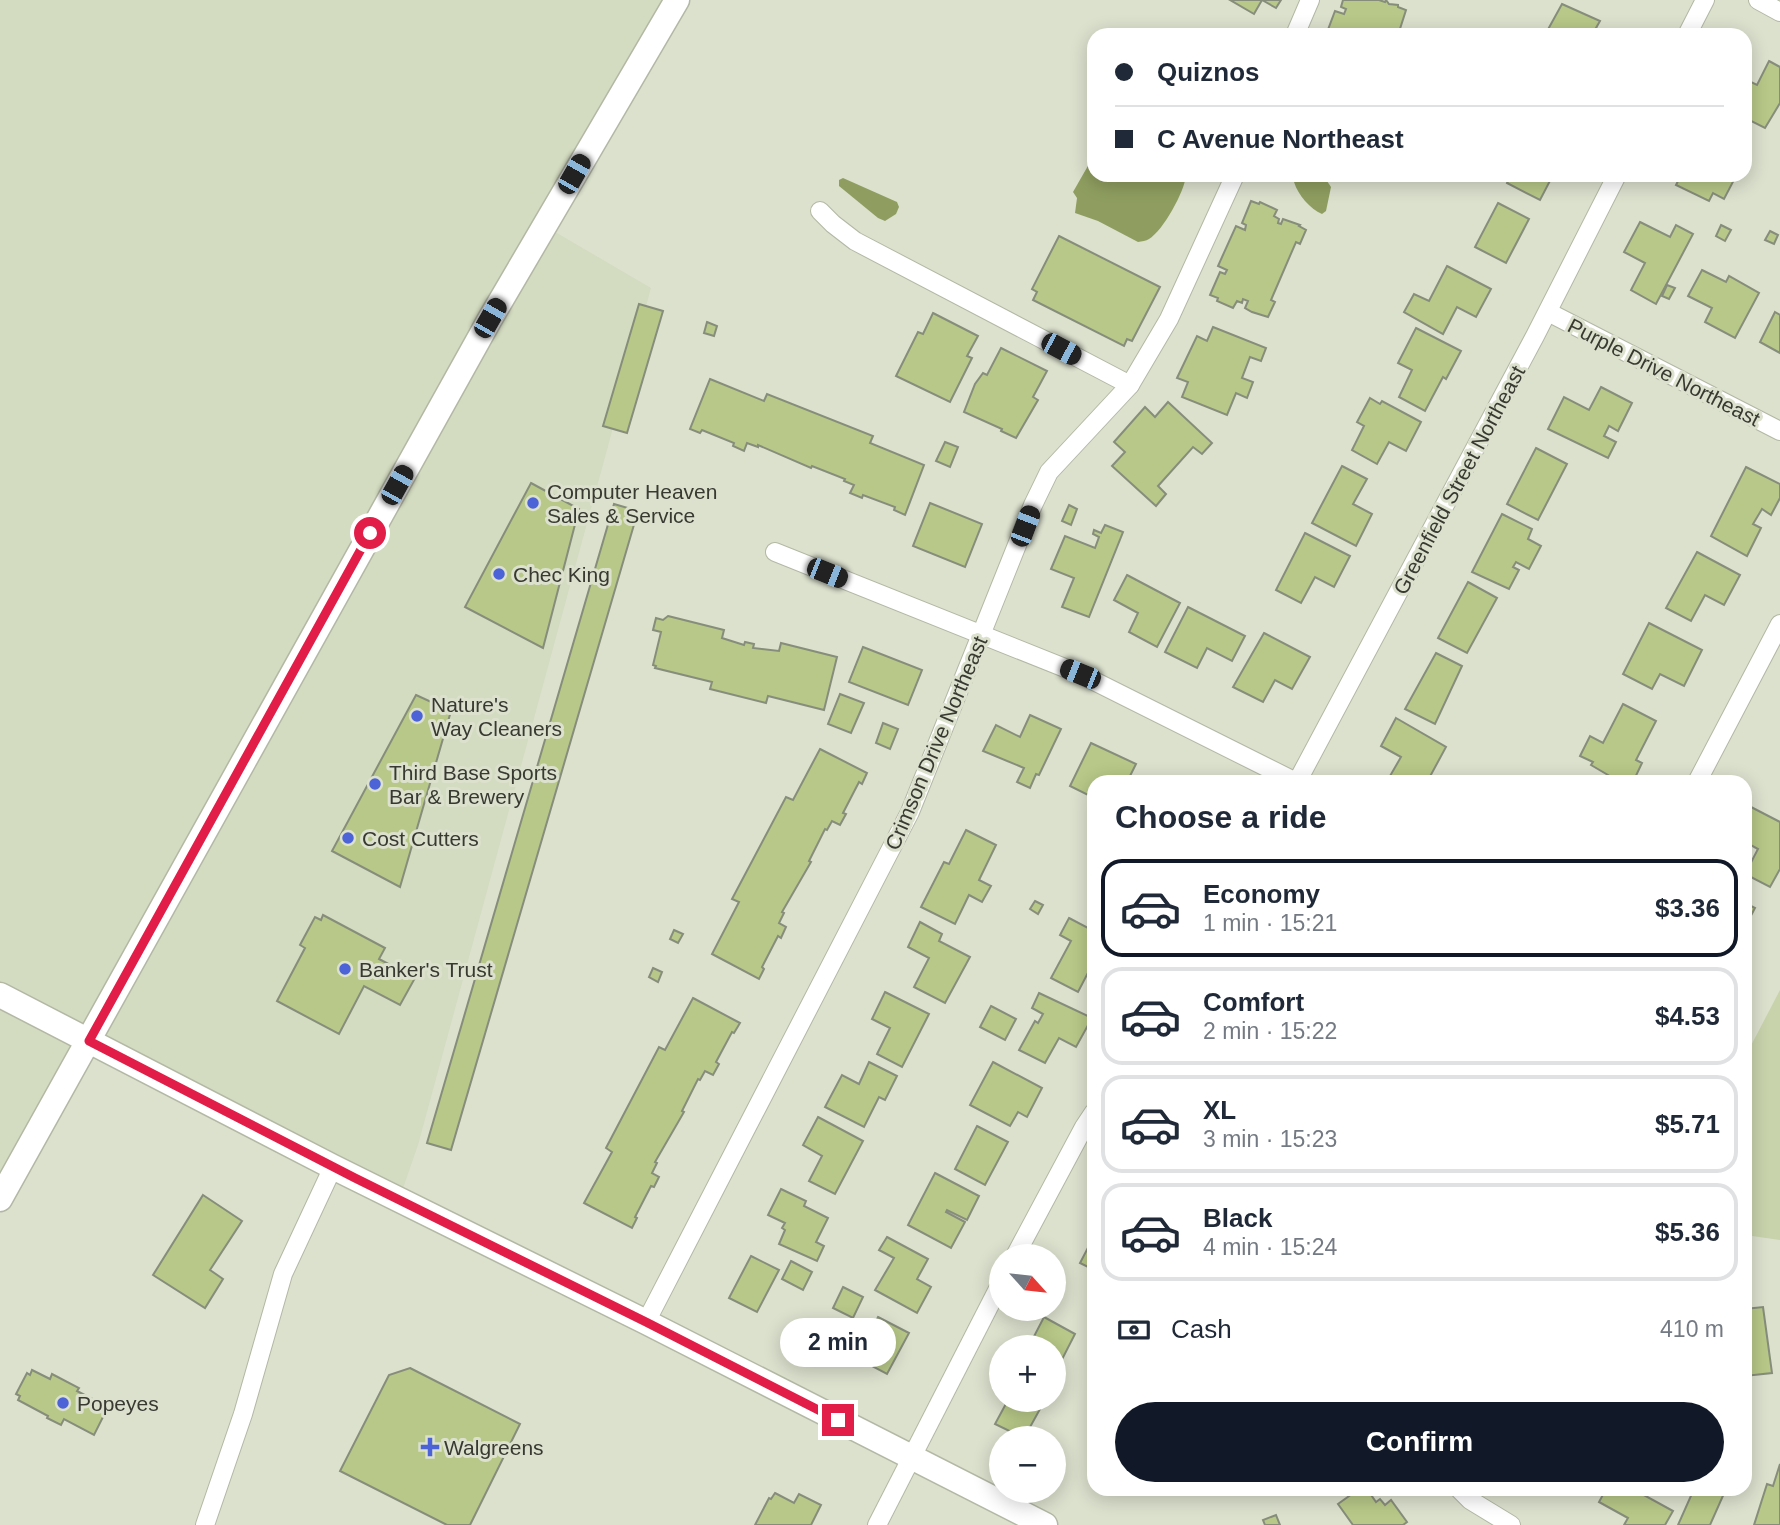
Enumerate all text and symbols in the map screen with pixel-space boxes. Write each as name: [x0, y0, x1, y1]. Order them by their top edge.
text: Quiznos: [1157, 57, 1260, 87]
text: C Avenue Northeast: [1157, 124, 1404, 154]
car: [555, 151, 594, 197]
car: [471, 295, 510, 341]
street label: Purple Drive Northeast: [1564, 314, 1764, 431]
car: [1038, 330, 1085, 368]
street label: Greenfield Street Northeast: [1389, 362, 1529, 598]
car: [378, 462, 417, 508]
place label: Computer Heaven Sales & Service: [547, 480, 717, 527]
marker: Computer Heaven Sales & Service: [525, 495, 541, 511]
car: [1008, 503, 1043, 549]
route start: [354, 517, 386, 549]
car: [804, 555, 851, 591]
place label: Chec King: [513, 563, 610, 586]
marker: Chec King: [491, 566, 507, 582]
street label: Crimson Drive Northeast: [880, 633, 992, 853]
car: [1057, 656, 1104, 692]
place label: Nature's Way Cleaners: [431, 693, 562, 740]
marker: Nature's Way Cleaners: [409, 708, 425, 724]
place label: Third Base Sports Bar & Brewery: [389, 761, 557, 808]
marker: Third Base Sports Bar & Brewery: [367, 776, 383, 792]
text: Choose a ride: [1115, 799, 1327, 835]
place label: Cost Cutters: [362, 827, 479, 850]
marker: Cost Cutters: [340, 830, 356, 846]
icon: car: [1119, 877, 1182, 940]
text: Economy: [1203, 879, 1320, 909]
text: $3.36: [1655, 893, 1720, 923]
text: 1 min · 15:21: [1203, 910, 1337, 936]
place label: Banker's Trust: [359, 958, 493, 981]
marker: Banker's Trust: [337, 961, 353, 977]
icon: car: [1119, 985, 1182, 1048]
text: Comfort: [1203, 987, 1304, 1017]
text: $4.53: [1655, 1001, 1720, 1031]
text: 2 min · 15:22: [1203, 1018, 1337, 1044]
icon: car: [1119, 1093, 1182, 1156]
text: XL: [1203, 1095, 1236, 1125]
text: $5.71: [1655, 1109, 1720, 1139]
text: 3 min · 15:23: [1203, 1126, 1337, 1152]
icon: car: [1119, 1201, 1182, 1264]
text: Black: [1203, 1203, 1272, 1233]
text: $5.36: [1655, 1217, 1720, 1247]
text: 4 min · 15:24: [1203, 1234, 1337, 1260]
north arrow: [989, 1244, 1066, 1321]
map controls: [989, 1244, 1066, 1503]
icon: cash: [1115, 1311, 1153, 1349]
text: Cash: [1171, 1314, 1232, 1344]
text: 410 m: [1660, 1316, 1724, 1342]
callout: 2 min: [780, 1318, 896, 1368]
text: 2 min: [808, 1329, 868, 1355]
button: +: [989, 1335, 1066, 1412]
place label: Popeyes: [77, 1392, 159, 1415]
marker: Popeyes: [55, 1395, 71, 1411]
button: Confirm: [1115, 1402, 1724, 1482]
route end: [822, 1404, 854, 1436]
button: −: [989, 1426, 1066, 1503]
place label: Walgreens: [444, 1436, 544, 1459]
marker: Walgreens: [422, 1439, 438, 1455]

